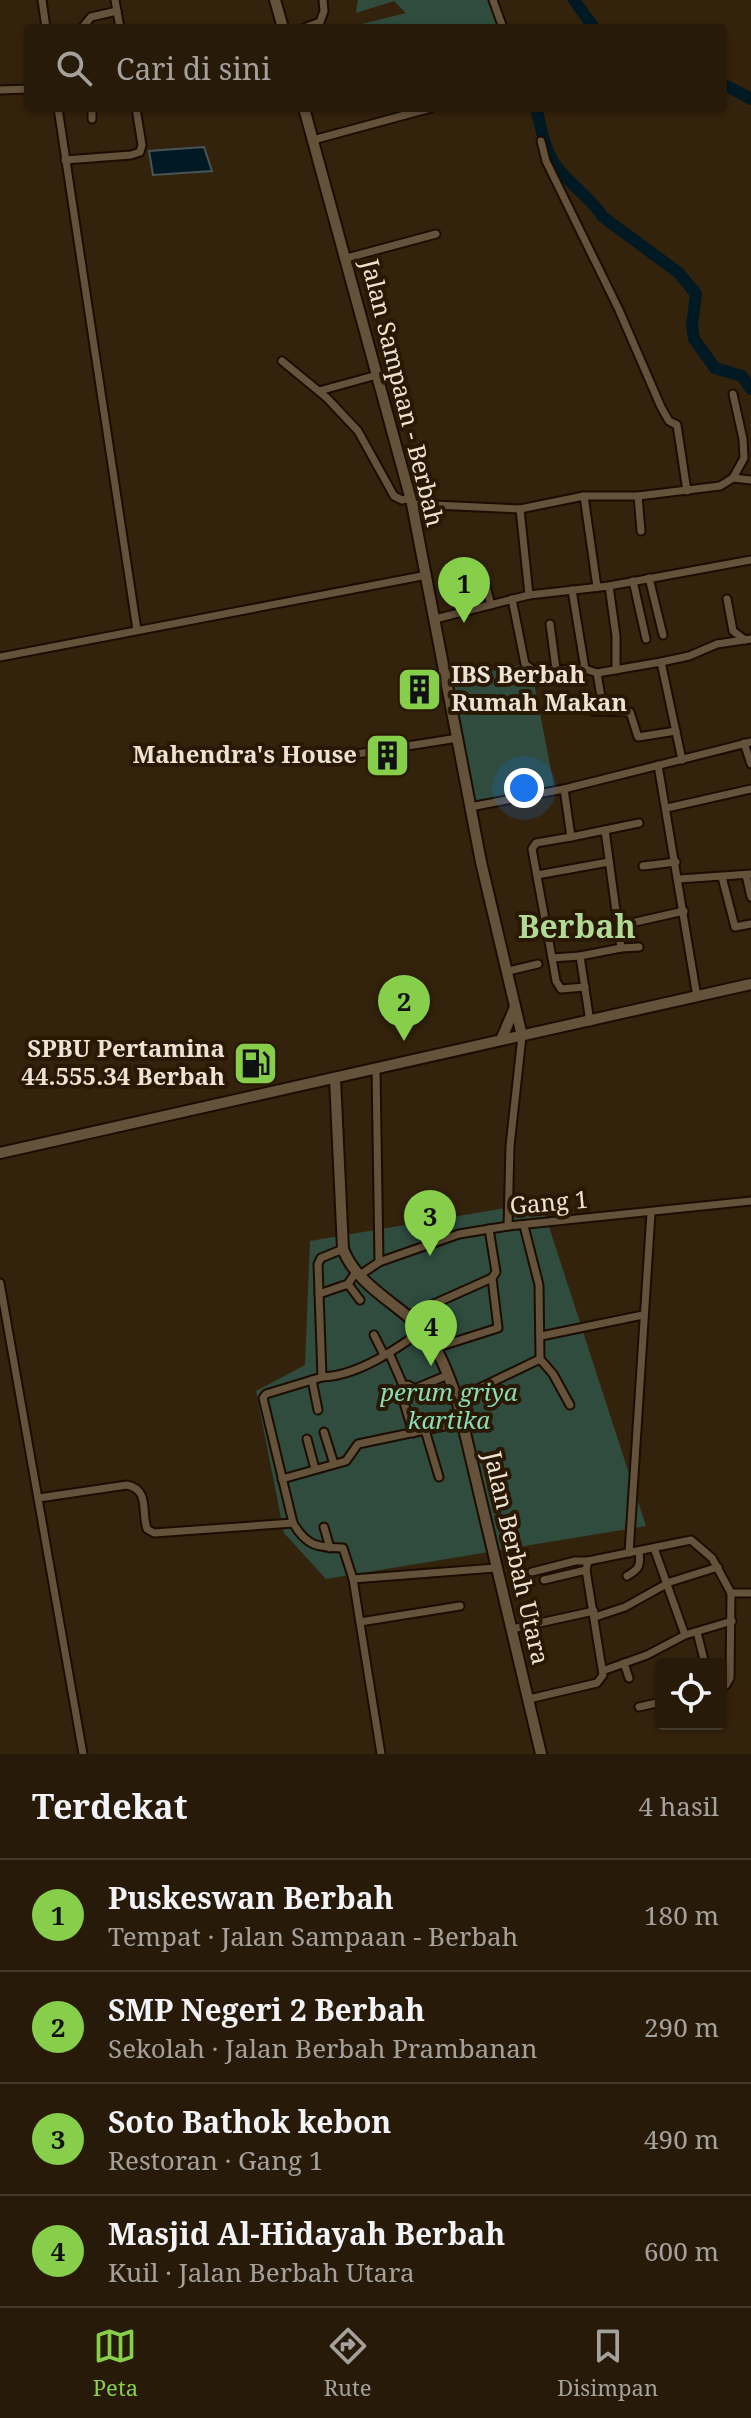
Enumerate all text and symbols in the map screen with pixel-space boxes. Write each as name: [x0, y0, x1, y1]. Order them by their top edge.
search box: [24, 24, 727, 112]
icon: search: [52, 46, 96, 90]
text: Cari di sini: [116, 48, 271, 89]
street label: Jalan Sampaan - Berbah: [354, 255, 453, 530]
pin: 1: [438, 557, 490, 623]
place label: IBS Berbah Rumah Makan: [451, 657, 627, 718]
building icon: IBS Berbah Rumah Makan: [396, 665, 444, 713]
building icon: Mahendra's House: [364, 731, 412, 779]
place label: Mahendra's House: [133, 737, 357, 770]
your location: [504, 768, 544, 808]
district label: Berbah: [518, 904, 636, 947]
pin: 2: [378, 975, 430, 1041]
place label: SPBU Pertamina 44.555.34 Berbah: [21, 1031, 225, 1092]
fuel station icon: SPBU Pertamina 44.555.34 Berbah: [232, 1039, 280, 1087]
street label: Gang 1: [508, 1182, 590, 1221]
pin: 3: [404, 1190, 456, 1256]
pin: 4: [405, 1300, 457, 1366]
park label: perum griya kartika: [379, 1375, 518, 1436]
street label: Jalan Berbah Utara: [477, 1447, 558, 1667]
map controls: [655, 1658, 727, 1730]
button: locate: [655, 1658, 727, 1730]
text: Terdekat: [32, 1783, 187, 1829]
text: 4 hasil: [638, 1788, 719, 1824]
text: Puskeswan Berbah: [108, 1877, 394, 1918]
text: 1: [51, 1897, 65, 1933]
text: 180 m: [644, 1897, 719, 1933]
text: Tempat · Jalan Sampaan - Berbah: [108, 1918, 518, 1954]
text: SMP Negeri 2 Berbah: [108, 1989, 425, 2030]
text: 2: [51, 2009, 65, 2045]
text: 290 m: [644, 2009, 719, 2045]
text: Sekolah · Jalan Berbah Prambanan: [108, 2030, 538, 2066]
text: Soto Bathok kebon: [108, 2101, 391, 2142]
text: 3: [51, 2121, 65, 2157]
text: 490 m: [644, 2121, 719, 2157]
text: Restoran · Gang 1: [108, 2142, 323, 2178]
text: Masjid Al-Hidayah Berbah: [108, 2213, 505, 2254]
text: 4: [51, 2233, 65, 2269]
text: 600 m: [644, 2233, 719, 2269]
text: Kuil · Jalan Berbah Utara: [108, 2254, 415, 2290]
tab: Peta: [93, 2324, 138, 2402]
tab: Rute: [324, 2324, 372, 2402]
tab: Disimpan: [557, 2324, 658, 2402]

